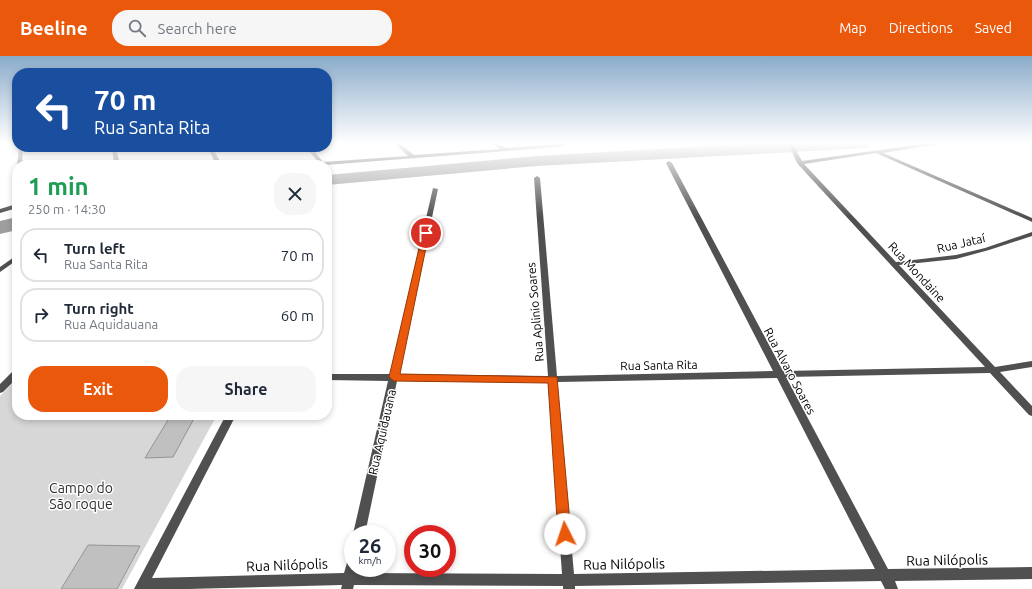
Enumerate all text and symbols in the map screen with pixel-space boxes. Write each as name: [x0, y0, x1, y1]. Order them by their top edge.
search box: [112, 10, 392, 46]
text: Beeline: [20, 17, 88, 39]
icon: search: [126, 17, 148, 39]
text: Search here: [158, 20, 237, 37]
text: Map: [839, 20, 867, 36]
text: Directions: [889, 20, 953, 36]
text: Saved: [975, 20, 1012, 36]
icon: left: [28, 84, 80, 136]
text: 70 m: [94, 84, 156, 115]
text: Rua Santa Rita: [94, 117, 210, 137]
text: 1 min: [28, 173, 89, 200]
button: close: [274, 173, 316, 215]
text: 250 m · 14:30: [28, 202, 106, 216]
pin: [409, 216, 443, 250]
icon: arrive: [415, 222, 437, 244]
street label: Rua Jataí: [936, 231, 987, 255]
street label: Rua Mondaine: [886, 239, 948, 305]
text: Turn left: [64, 240, 125, 257]
icon: left: [30, 244, 52, 266]
text: 70 m: [281, 247, 314, 264]
text: Rua Santa Rita: [64, 257, 148, 271]
street label: Rua Aplinio Soares: [524, 262, 546, 362]
text: Turn right: [64, 300, 134, 317]
icon: right: [30, 304, 52, 326]
text: 60 m: [281, 307, 314, 324]
text: Rua Aquidauana: [64, 317, 158, 331]
street label: Rua Alvaro Soares: [762, 325, 818, 417]
street label: Rua Santa Rita: [620, 358, 698, 372]
button: Exit: [28, 366, 168, 412]
button: Share: [176, 366, 316, 412]
street label: Rua Aquidauana: [366, 388, 398, 476]
park label: Campo do São roque: [49, 480, 113, 512]
position arrow: [544, 513, 586, 555]
speed limit sign: 30: [404, 525, 456, 577]
text: 26: [359, 534, 381, 557]
street label: Rua Nilópolis: [906, 551, 988, 569]
text: km/h: [358, 555, 382, 566]
street label: Rua Nilópolis: [583, 555, 665, 573]
street label: Rua Nilópolis: [246, 556, 328, 574]

